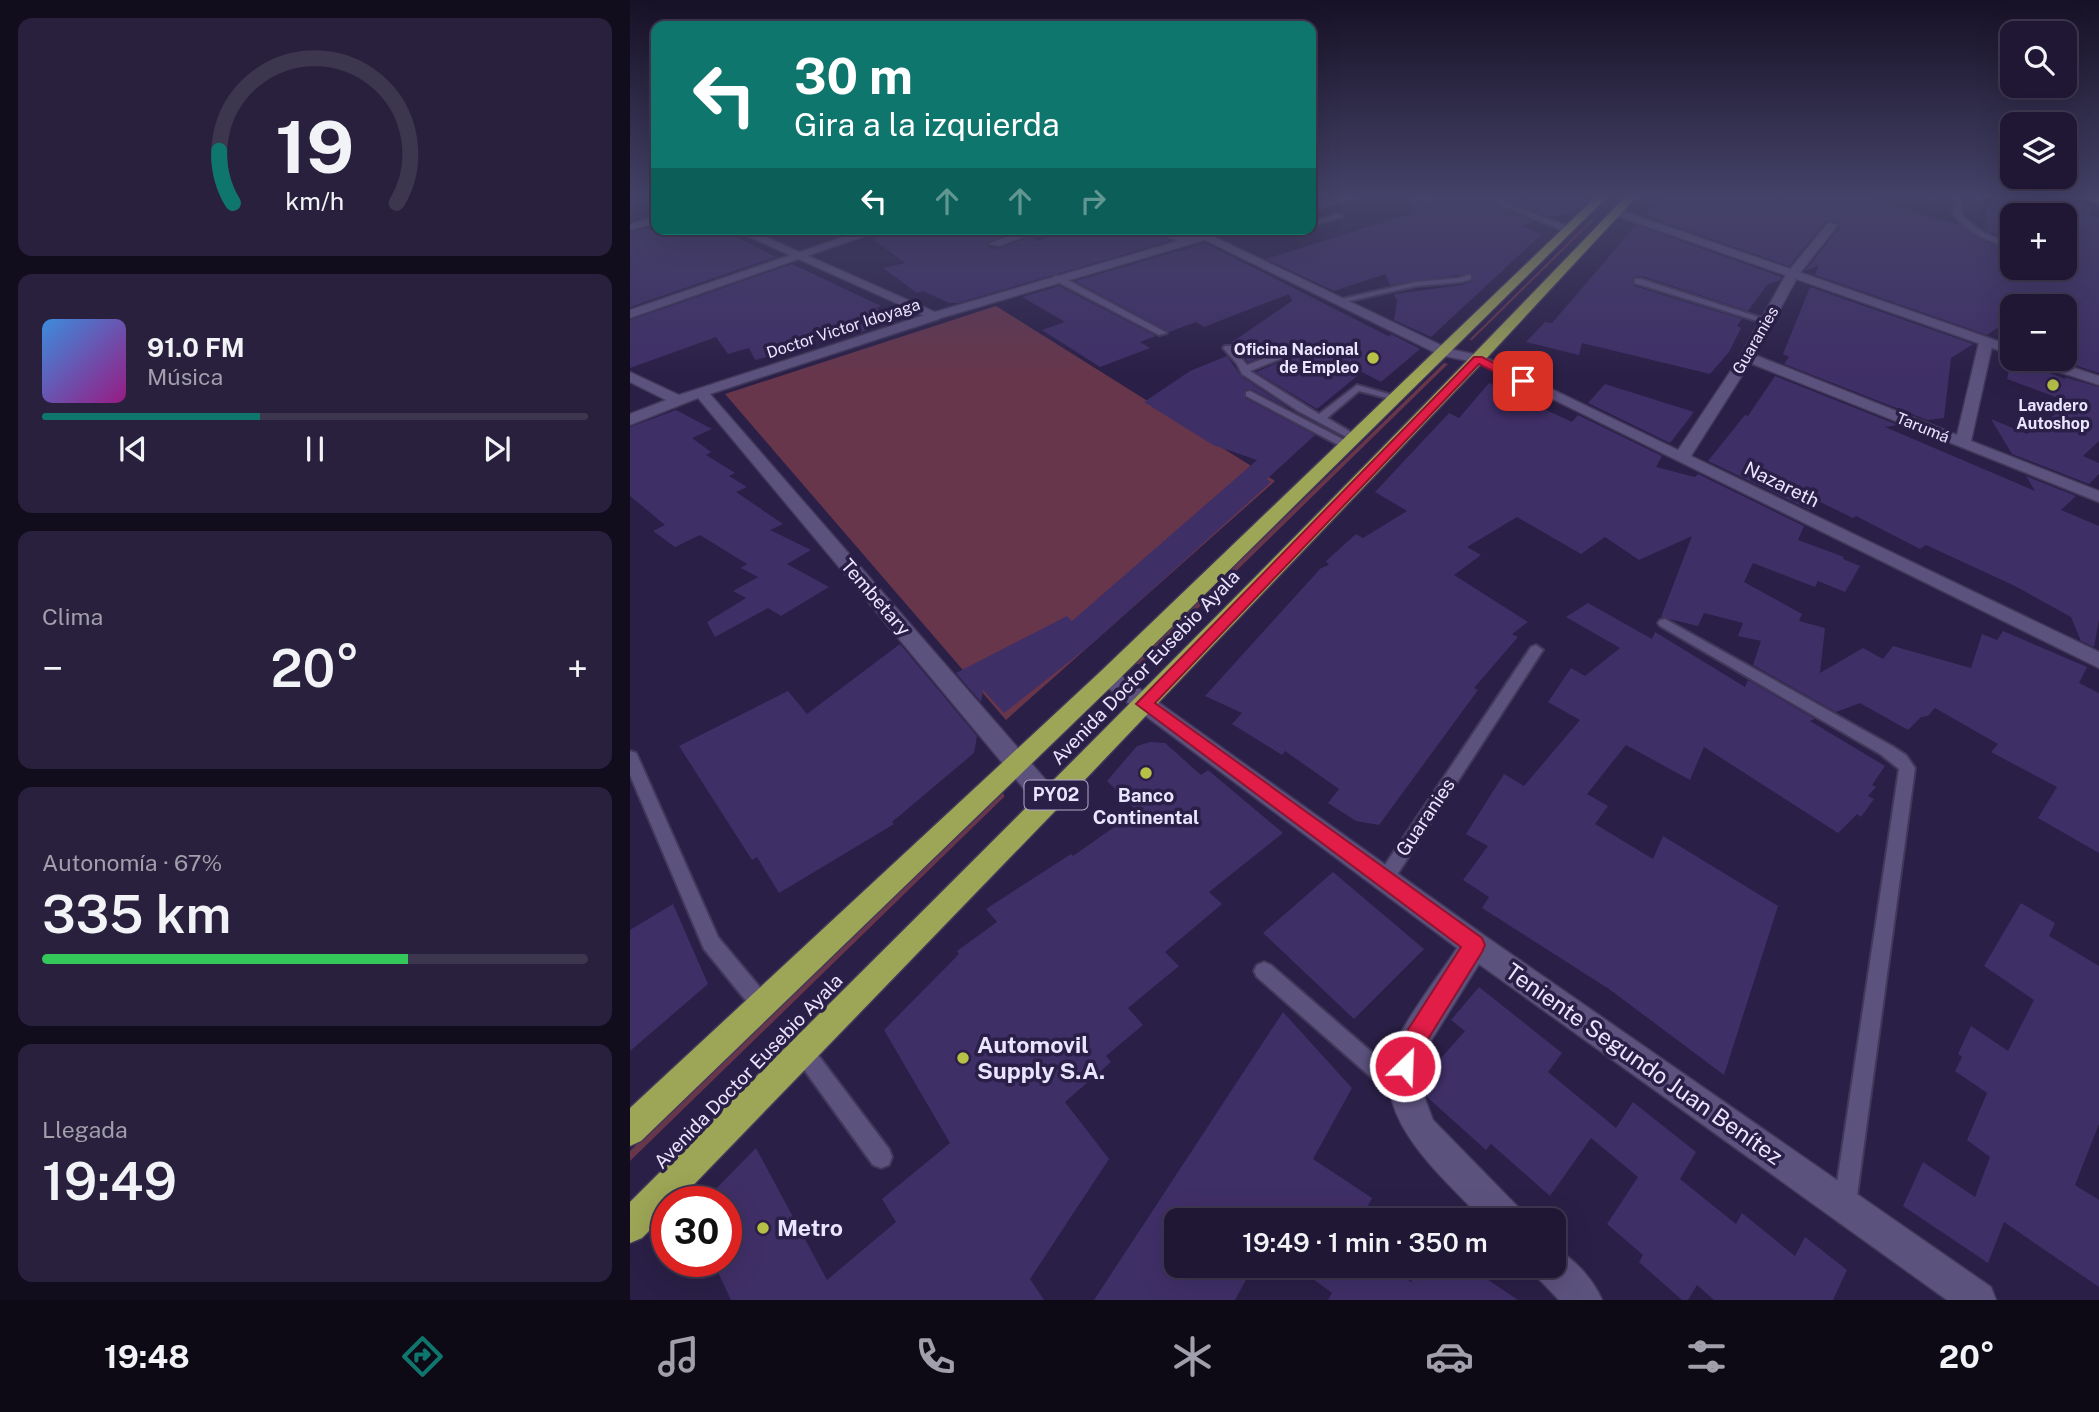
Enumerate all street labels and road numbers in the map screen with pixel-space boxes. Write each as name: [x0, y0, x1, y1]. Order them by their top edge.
street label: Doctor Victor Idoyaga: [764, 295, 922, 362]
street label: Guaranies: [1728, 303, 1782, 377]
street label: Tarumá: [1893, 408, 1952, 447]
street label: Nazareth: [1741, 456, 1823, 512]
street label: Tembetary: [837, 554, 915, 640]
street label: Avenida Doctor Eusebio Ayala: [1046, 565, 1244, 769]
street label: Guaranies: [1391, 774, 1459, 860]
road number: PY02: [1024, 780, 1088, 810]
street label: Teniente Segundo Juan Benítez: [1501, 957, 1788, 1170]
street label: Avenida Doctor Eusebio Ayala: [649, 969, 847, 1173]

